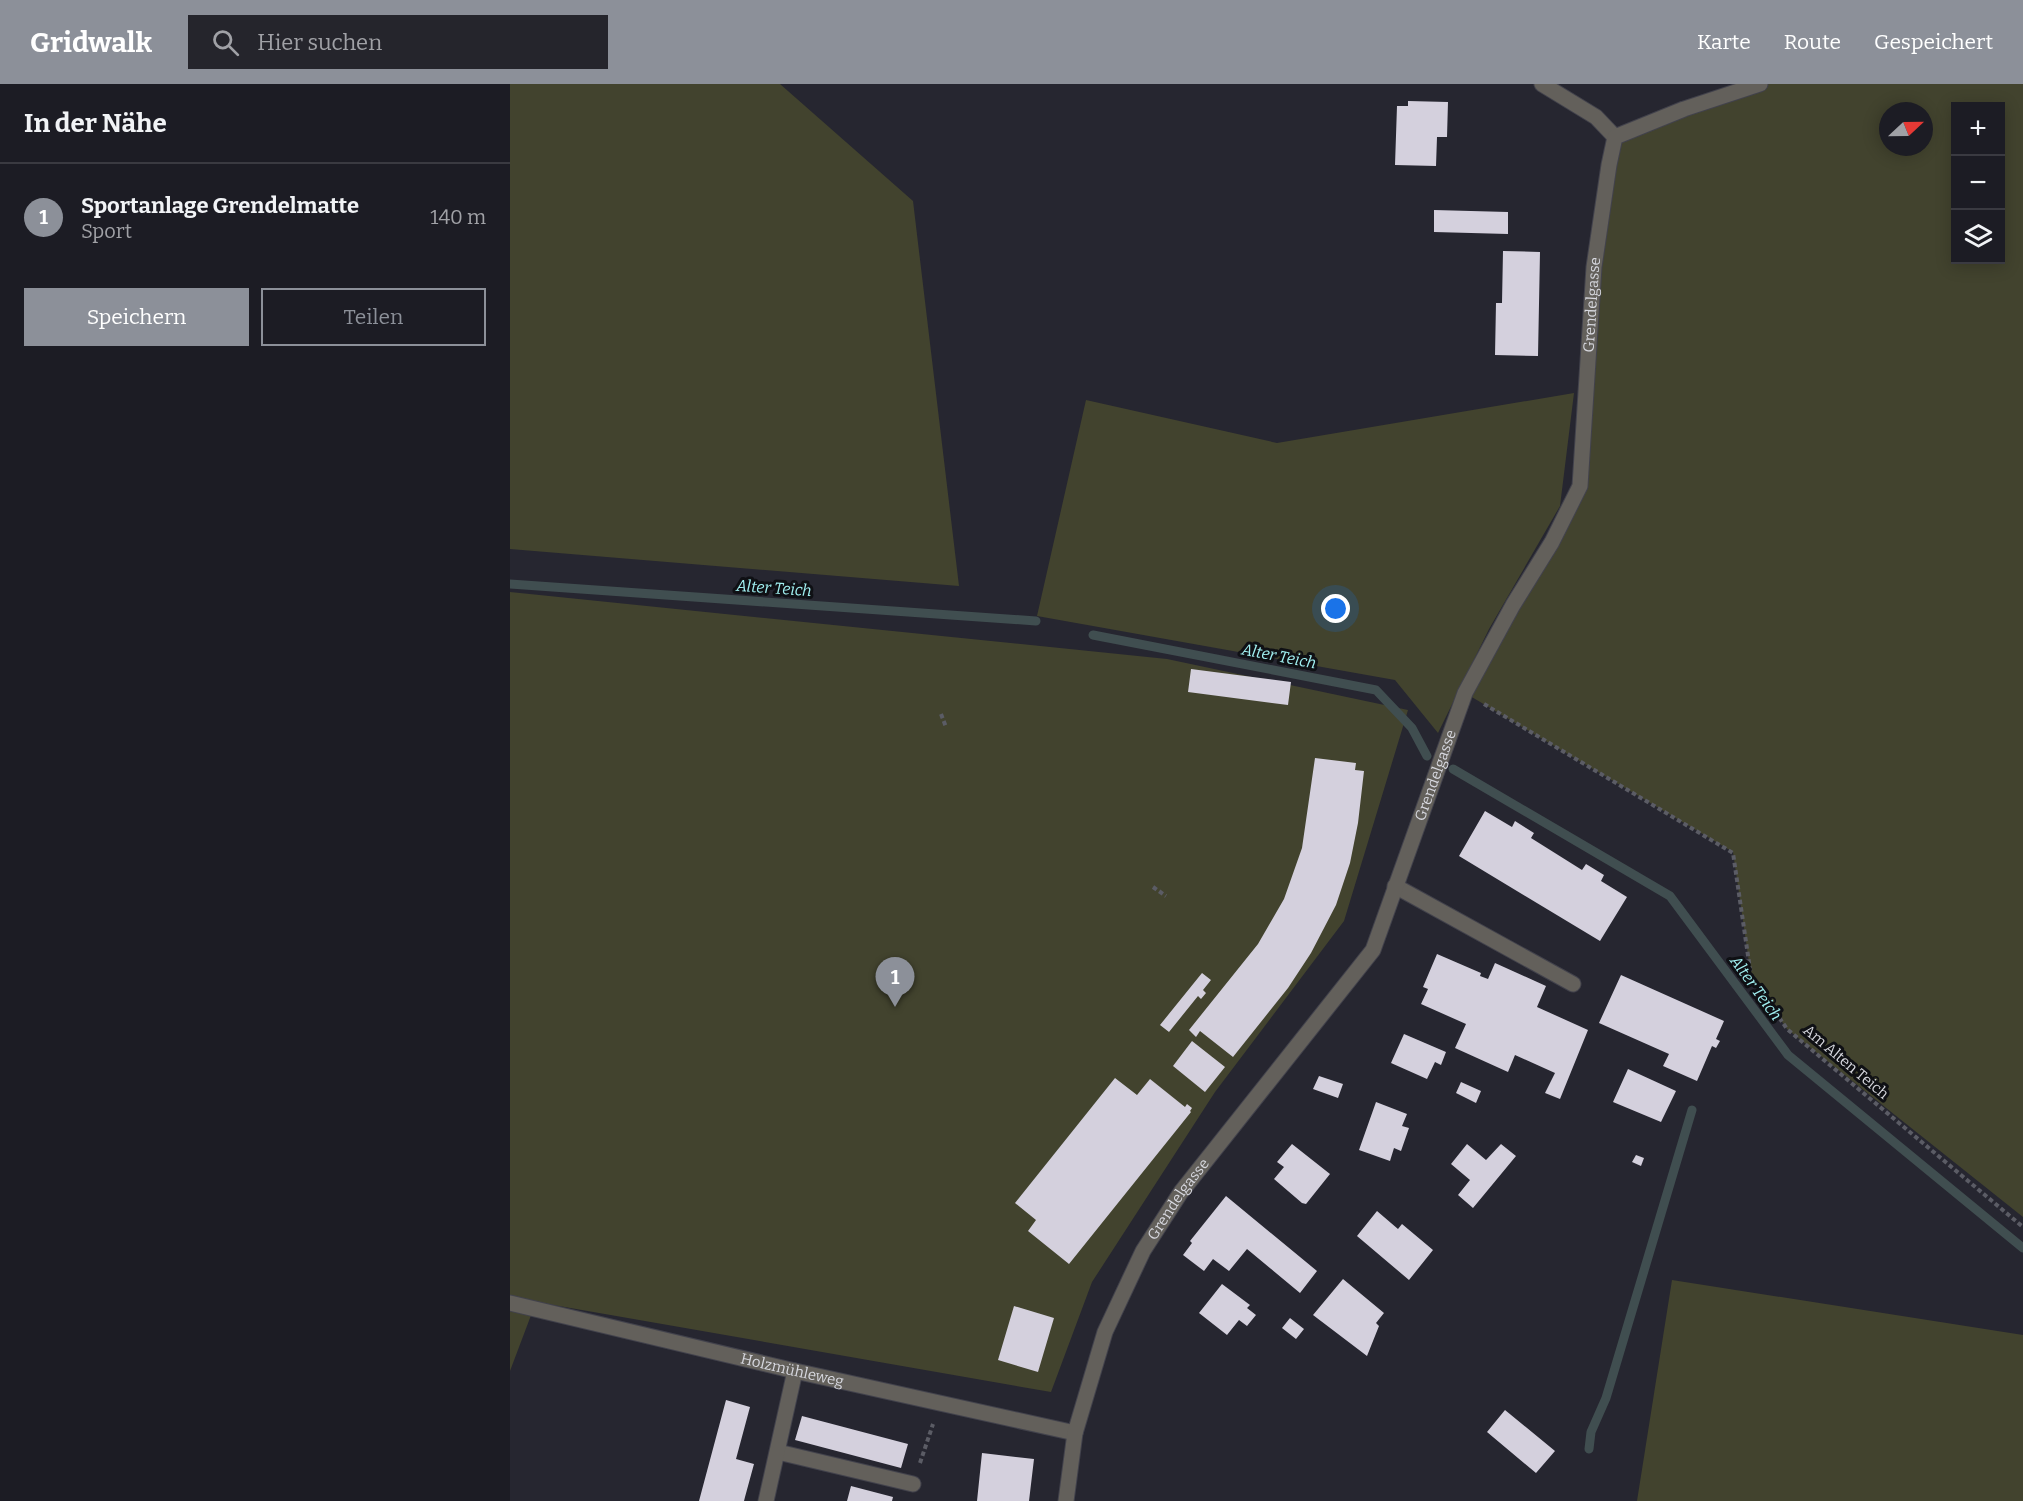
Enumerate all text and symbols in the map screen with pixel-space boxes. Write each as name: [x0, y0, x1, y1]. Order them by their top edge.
search box: [188, 15, 608, 69]
text: Gridwalk: [30, 26, 152, 59]
icon: search: [209, 26, 242, 59]
text: Hier suchen: [257, 29, 382, 56]
text: Karte: [1697, 29, 1751, 55]
text: Route: [1784, 29, 1841, 55]
text: Gespeichert: [1874, 29, 1993, 55]
north arrow: [1879, 102, 1933, 156]
map controls: [1951, 102, 2005, 264]
button: +: [1951, 102, 2005, 156]
text: In der Nähe: [24, 108, 167, 139]
button: −: [1951, 156, 2005, 210]
text: Sportanlage Grendelmatte: [81, 192, 359, 219]
text: 1: [39, 205, 48, 229]
text: 140 m: [430, 205, 486, 229]
button: layers: [1951, 210, 2005, 264]
text: Sport: [81, 219, 132, 243]
street label: Grendelgasse: [1580, 256, 1604, 353]
button: Speichern: [24, 288, 249, 346]
button: Teilen: [261, 288, 486, 346]
water label: Alter Teich: [735, 576, 812, 600]
your location: [1321, 594, 1350, 623]
water label: Alter Teich: [1239, 639, 1318, 673]
street label: Grendelgasse: [1411, 727, 1460, 823]
water label: Alter Teich: [1726, 951, 1786, 1024]
pin: 1: [876, 958, 914, 1007]
street label: Am Alten Teich: [1800, 1021, 1893, 1103]
street label: Grendelgasse: [1143, 1155, 1213, 1243]
street label: Holzmühleweg: [739, 1349, 845, 1391]

